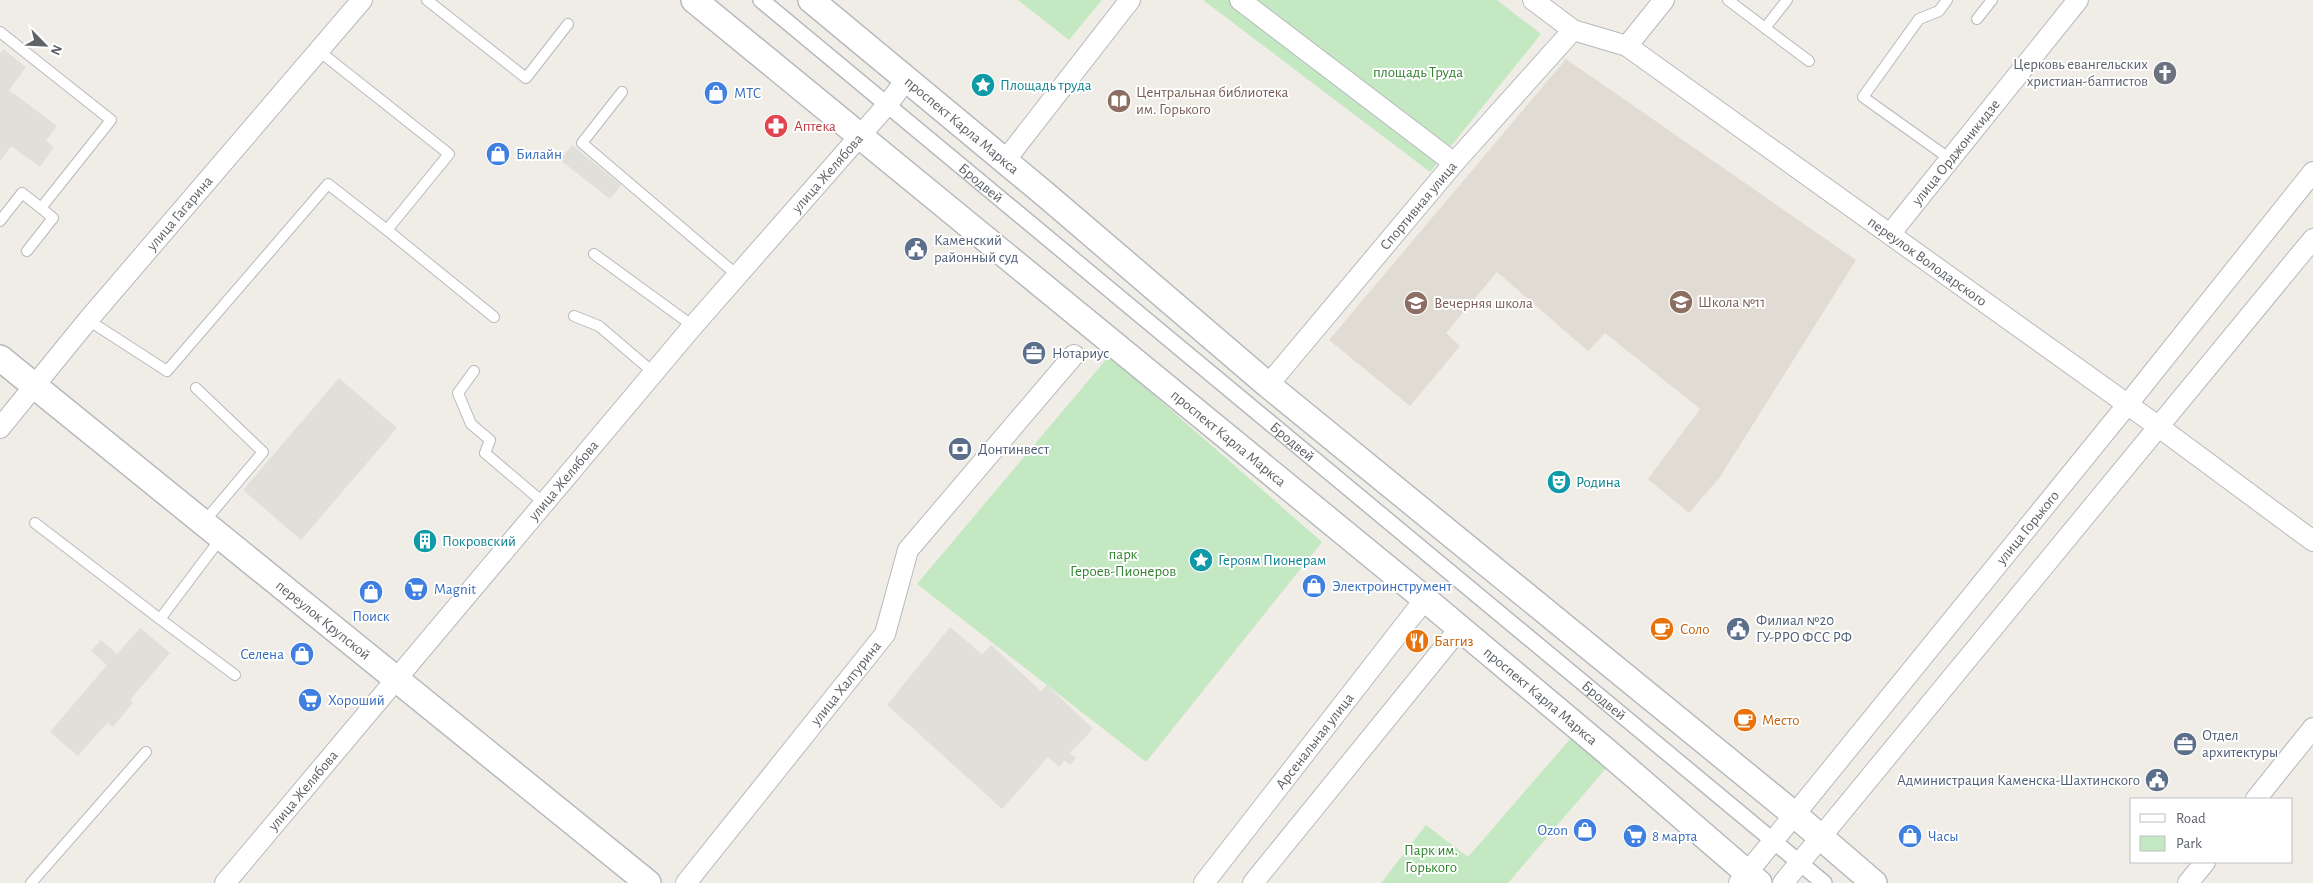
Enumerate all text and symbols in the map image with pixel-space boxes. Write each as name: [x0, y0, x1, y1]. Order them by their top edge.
north arrow: [20, 20, 70, 70]
text: N: [48, 43, 64, 57]
place label: Церковь евангельских христиан-баптистов: [2013, 57, 2148, 89]
church icon: Церковь евангельских христиан-баптистов: [2152, 60, 2178, 86]
park label: площадь Труда: [1373, 65, 1463, 80]
place icon: Площадь труда: [970, 72, 996, 98]
street label: проспект Карла Маркса: [902, 74, 1022, 177]
place label: Площадь труда: [1000, 78, 1092, 93]
shop icon: МТС: [703, 80, 729, 106]
place label: Центральная библиотека им. Горького: [1136, 85, 1288, 117]
place label: МТС: [734, 86, 761, 101]
library icon: Центральная библиотека им. Горького: [1106, 88, 1132, 114]
street label: улица Орджоникидзе: [1909, 97, 2003, 209]
pharmacy icon: Аптека: [763, 113, 789, 139]
place label: Аптека: [794, 119, 836, 134]
street label: улица Желябова: [789, 131, 866, 216]
shop icon: Билайн: [485, 141, 511, 167]
place label: Билайн: [516, 147, 562, 162]
street label: Спортивная улица: [1377, 159, 1460, 253]
street label: Бродвей: [956, 161, 1006, 206]
street label: улица Гагарина: [143, 173, 216, 254]
street label: переулок Володарского: [1865, 214, 1990, 309]
place label: Каменский районный суд: [934, 233, 1018, 265]
public building icon: Каменский районный суд: [903, 236, 929, 262]
school or university icon: Школа №11: [1668, 289, 1694, 315]
school or university icon: Вечерняя школа: [1403, 290, 1429, 316]
place label: Школа №11: [1698, 295, 1765, 310]
place label: Вечерняя школа: [1434, 296, 1533, 311]
office icon: Нотариус: [1021, 340, 1047, 366]
place label: Нотариус: [1052, 346, 1109, 361]
street label: проспект Карла Маркса: [1168, 387, 1288, 490]
street label: Бродвей: [1267, 419, 1317, 464]
bank icon: Донтинвест: [947, 436, 973, 462]
street label: улица Желябова: [525, 438, 602, 524]
place label: Донтинвест: [978, 442, 1050, 457]
theatre icon: Родина: [1546, 469, 1572, 495]
place label: Родина: [1576, 475, 1621, 490]
street label: улица Горького: [1993, 488, 2062, 568]
building icon: Покровский: [412, 528, 438, 554]
place label: Покровский: [442, 534, 516, 549]
park label: парк Героев-Пионеров: [1070, 547, 1176, 579]
place icon: Героям Пионерам: [1188, 547, 1214, 573]
place label: Героям Пионерам: [1218, 553, 1326, 568]
shop icon: Электроинструмент: [1301, 573, 1327, 599]
supermarket icon: Magnit: [403, 576, 429, 602]
street label: переулок Крупской: [273, 578, 373, 663]
shop icon: Поиск: [358, 579, 384, 605]
place label: Электроинструмент: [1332, 579, 1452, 594]
place label: Magnit: [434, 582, 476, 597]
place label: Поиск: [352, 609, 390, 624]
place label: Филиал №20 ГУ-РРО ФСС РФ: [1756, 613, 1852, 645]
cafe icon: Соло: [1649, 616, 1675, 642]
public building icon: Филиал №20 ГУ-РРО ФСС РФ: [1725, 616, 1751, 642]
place label: Соло: [1680, 622, 1710, 637]
restaurant icon: Баггиз: [1404, 628, 1430, 654]
place label: Баггиз: [1434, 634, 1474, 649]
street label: улица Халтурина: [808, 638, 884, 729]
shop icon: Селена: [289, 641, 315, 667]
street label: проспект Карла Маркса: [1481, 645, 1600, 748]
place label: Селена: [240, 647, 284, 662]
street label: Бродвей: [1579, 678, 1629, 723]
supermarket icon: Хороший: [297, 687, 323, 713]
street label: Арсенальная улица: [1273, 690, 1357, 792]
place label: Хороший: [328, 693, 385, 708]
cafe icon: Место: [1732, 707, 1758, 733]
place label: Место: [1762, 713, 1799, 728]
place label: Отдел архитектуры: [2202, 728, 2278, 760]
office icon: Отдел архитектуры: [2172, 731, 2198, 757]
street label: улица Желябова: [265, 748, 341, 834]
public building icon: Администрация Каменска-Шахтинского: [2144, 767, 2170, 793]
place label: Администрация Каменска-Шахтинского: [1897, 773, 2140, 788]
legend: [2130, 798, 2293, 863]
text: Road: [2176, 811, 2206, 826]
shop icon: Ozon: [1572, 817, 1598, 843]
place label: Ozon: [1538, 823, 1568, 838]
supermarket icon: 8 марта: [1622, 823, 1648, 849]
shop icon: Часы: [1897, 823, 1923, 849]
place label: 8 марта: [1652, 829, 1698, 844]
place label: Часы: [1928, 829, 1959, 844]
text: Park: [2176, 836, 2202, 851]
park label: Парк им. Горького: [1404, 843, 1458, 875]

